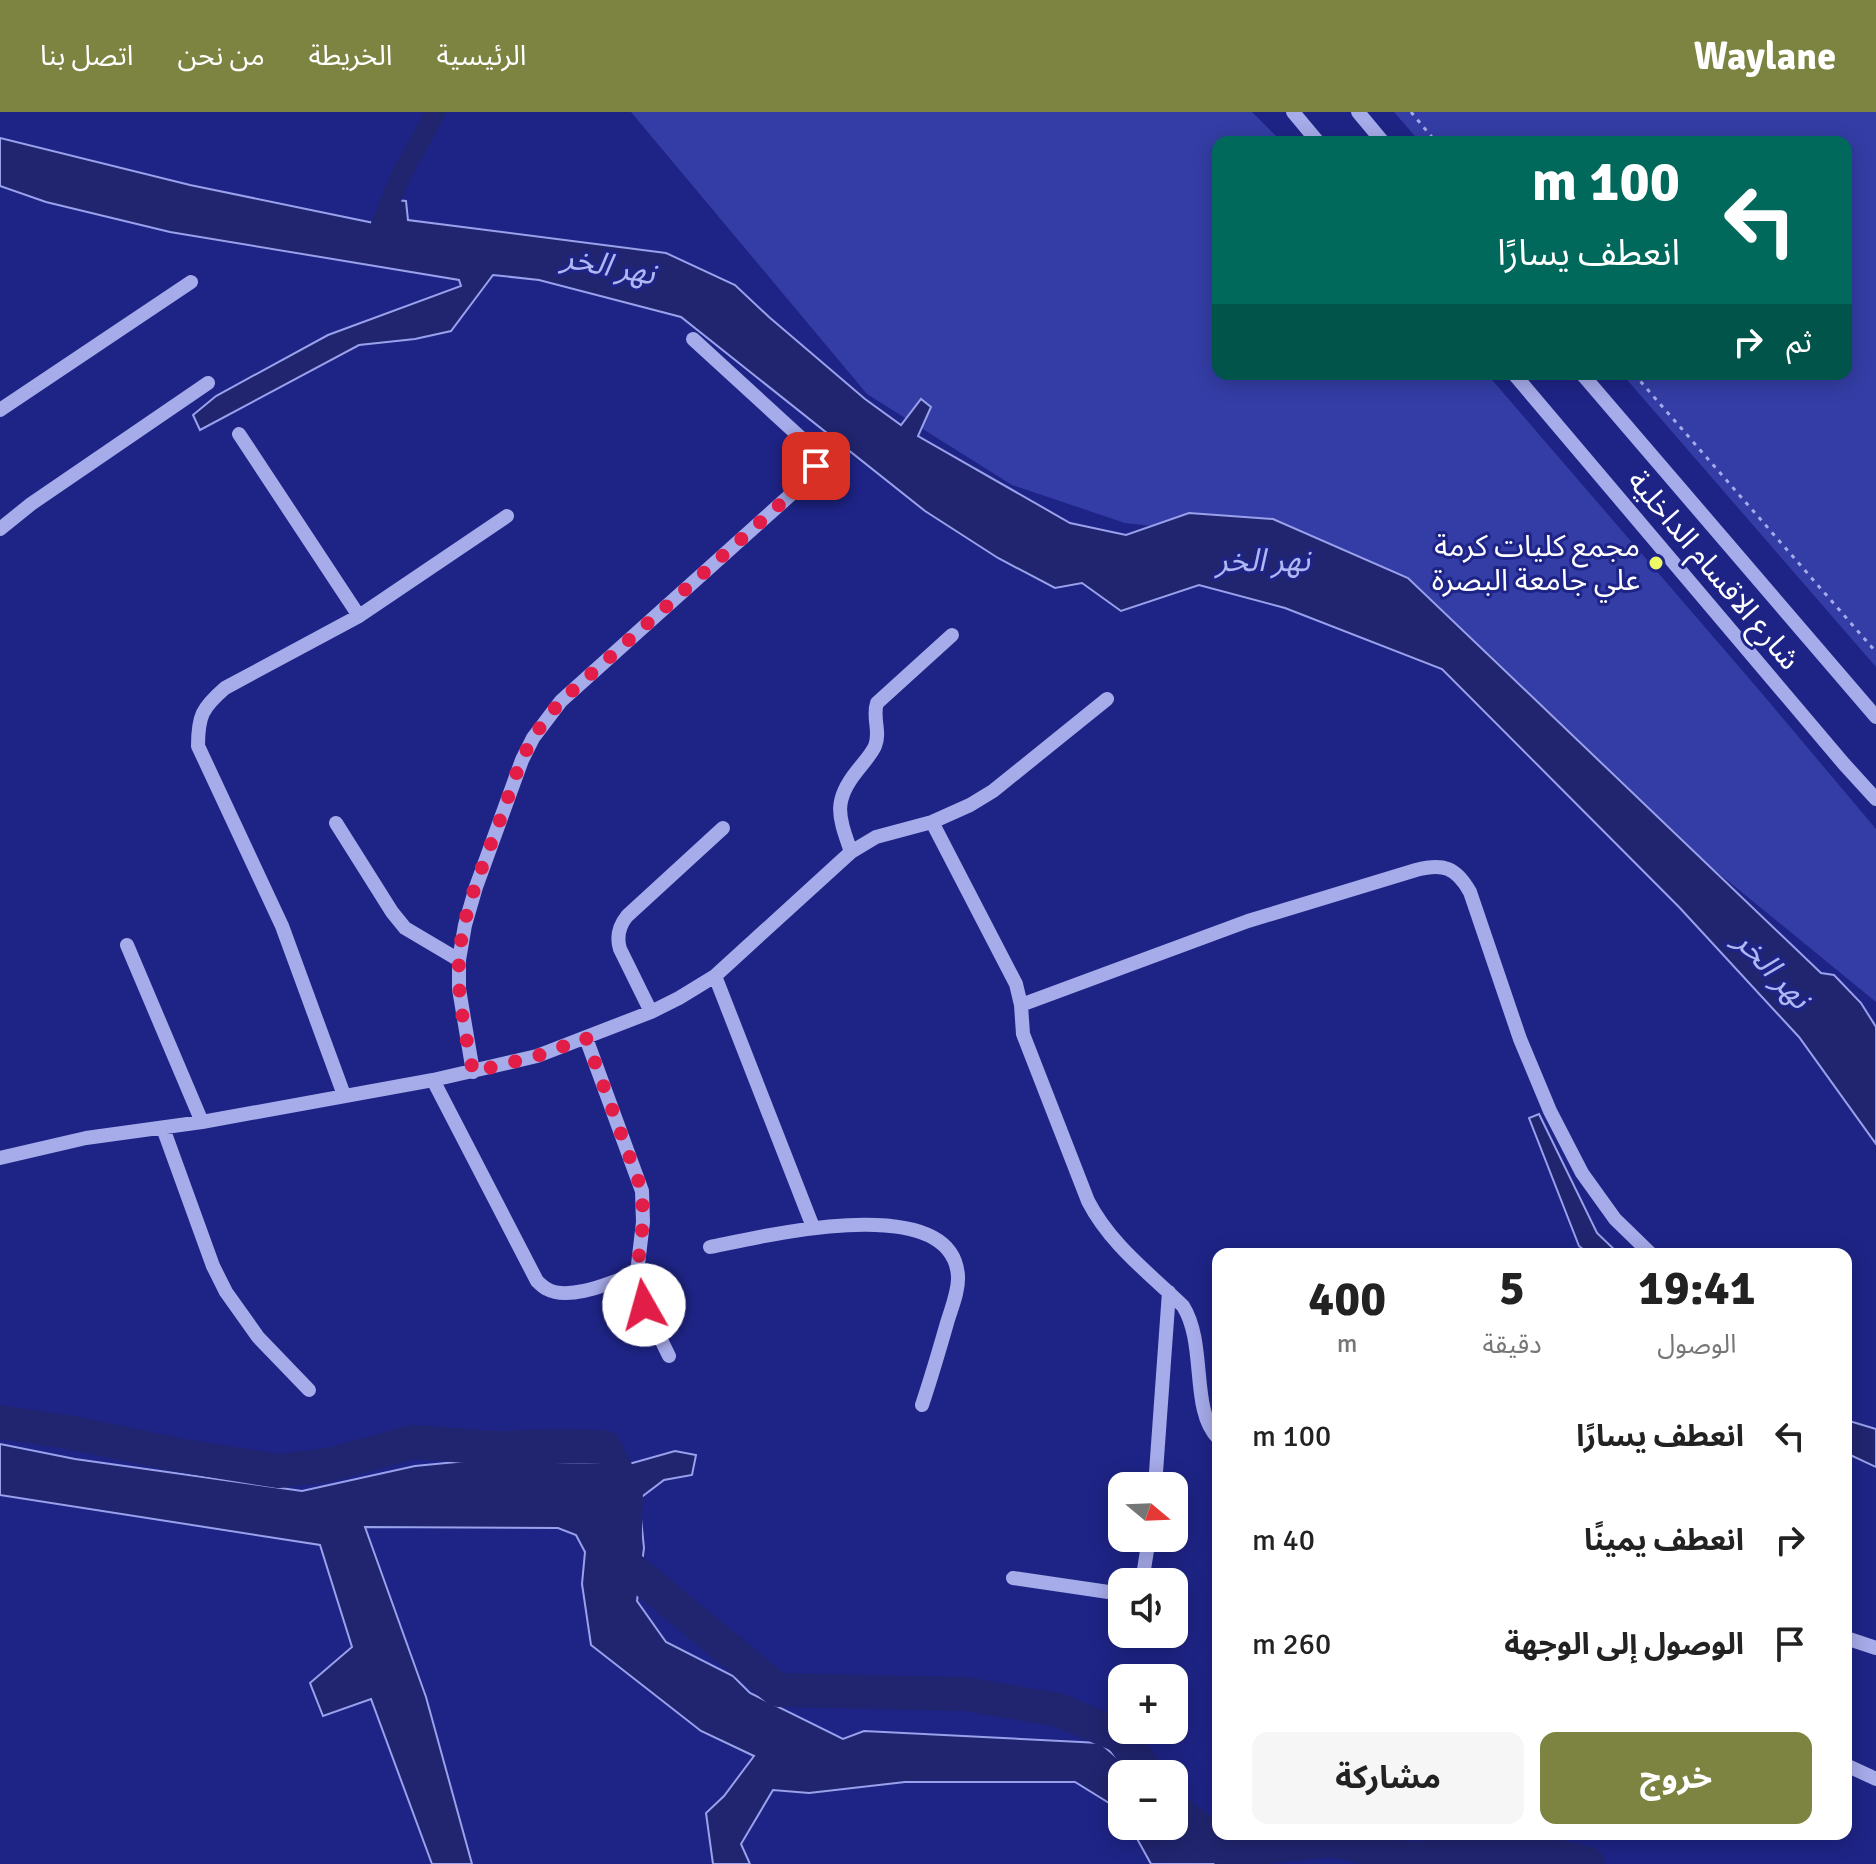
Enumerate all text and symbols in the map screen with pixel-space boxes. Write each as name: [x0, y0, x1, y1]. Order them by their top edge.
text: Waylane: [1694, 33, 1836, 80]
text: اتصل بنا: [40, 39, 134, 73]
text: من نحن: [178, 39, 265, 73]
text: الخريطة: [309, 39, 393, 73]
text: الرئيسية: [437, 39, 527, 73]
text: 100 m: [1532, 147, 1680, 216]
icon: left: [1708, 168, 1812, 272]
text: انعطف يسارًا: [1497, 231, 1680, 276]
water label: نهر الخر: [556, 237, 662, 294]
icon: right: [1726, 320, 1770, 364]
text: ثم: [1786, 324, 1812, 361]
pin: [782, 432, 850, 500]
icon: arrive: [794, 444, 838, 488]
street label: شارع الاقسام الداخلية: [1617, 463, 1808, 679]
place label: مجمع كليات كرمة علي جامعة البصرة: [1432, 528, 1640, 603]
water label: نهر الخر: [1213, 541, 1313, 580]
marker: مجمع كليات كرمة علي جامعة البصرة: [1647, 554, 1665, 572]
water label: نهر الخر: [1724, 920, 1821, 1019]
text: 5: [1499, 1259, 1525, 1318]
text: 19:41: [1638, 1259, 1756, 1318]
position arrow: [602, 1263, 686, 1347]
text: 400: [1308, 1270, 1386, 1329]
text: m: [1337, 1328, 1358, 1360]
text: دقيقة: [1482, 1329, 1542, 1361]
text: الوصول: [1657, 1329, 1736, 1361]
icon: left: [1768, 1414, 1812, 1458]
text: 100 m: [1252, 1418, 1331, 1455]
text: انعطف يسارًا: [1576, 1418, 1744, 1455]
north arrow: [1108, 1472, 1188, 1552]
map controls: [1108, 1472, 1188, 1840]
icon: right: [1768, 1518, 1812, 1562]
text: 40 m: [1252, 1522, 1315, 1559]
text: انعطف يمينًا: [1584, 1522, 1744, 1559]
button: sound: [1108, 1568, 1188, 1648]
icon: arrive: [1768, 1622, 1812, 1666]
text: 260 m: [1252, 1626, 1331, 1663]
text: الوصول إلى الوجهة: [1504, 1626, 1744, 1663]
button: +: [1108, 1664, 1188, 1744]
button: مشاركة: [1252, 1732, 1524, 1824]
button: خروج: [1540, 1732, 1812, 1824]
button: −: [1108, 1760, 1188, 1840]

